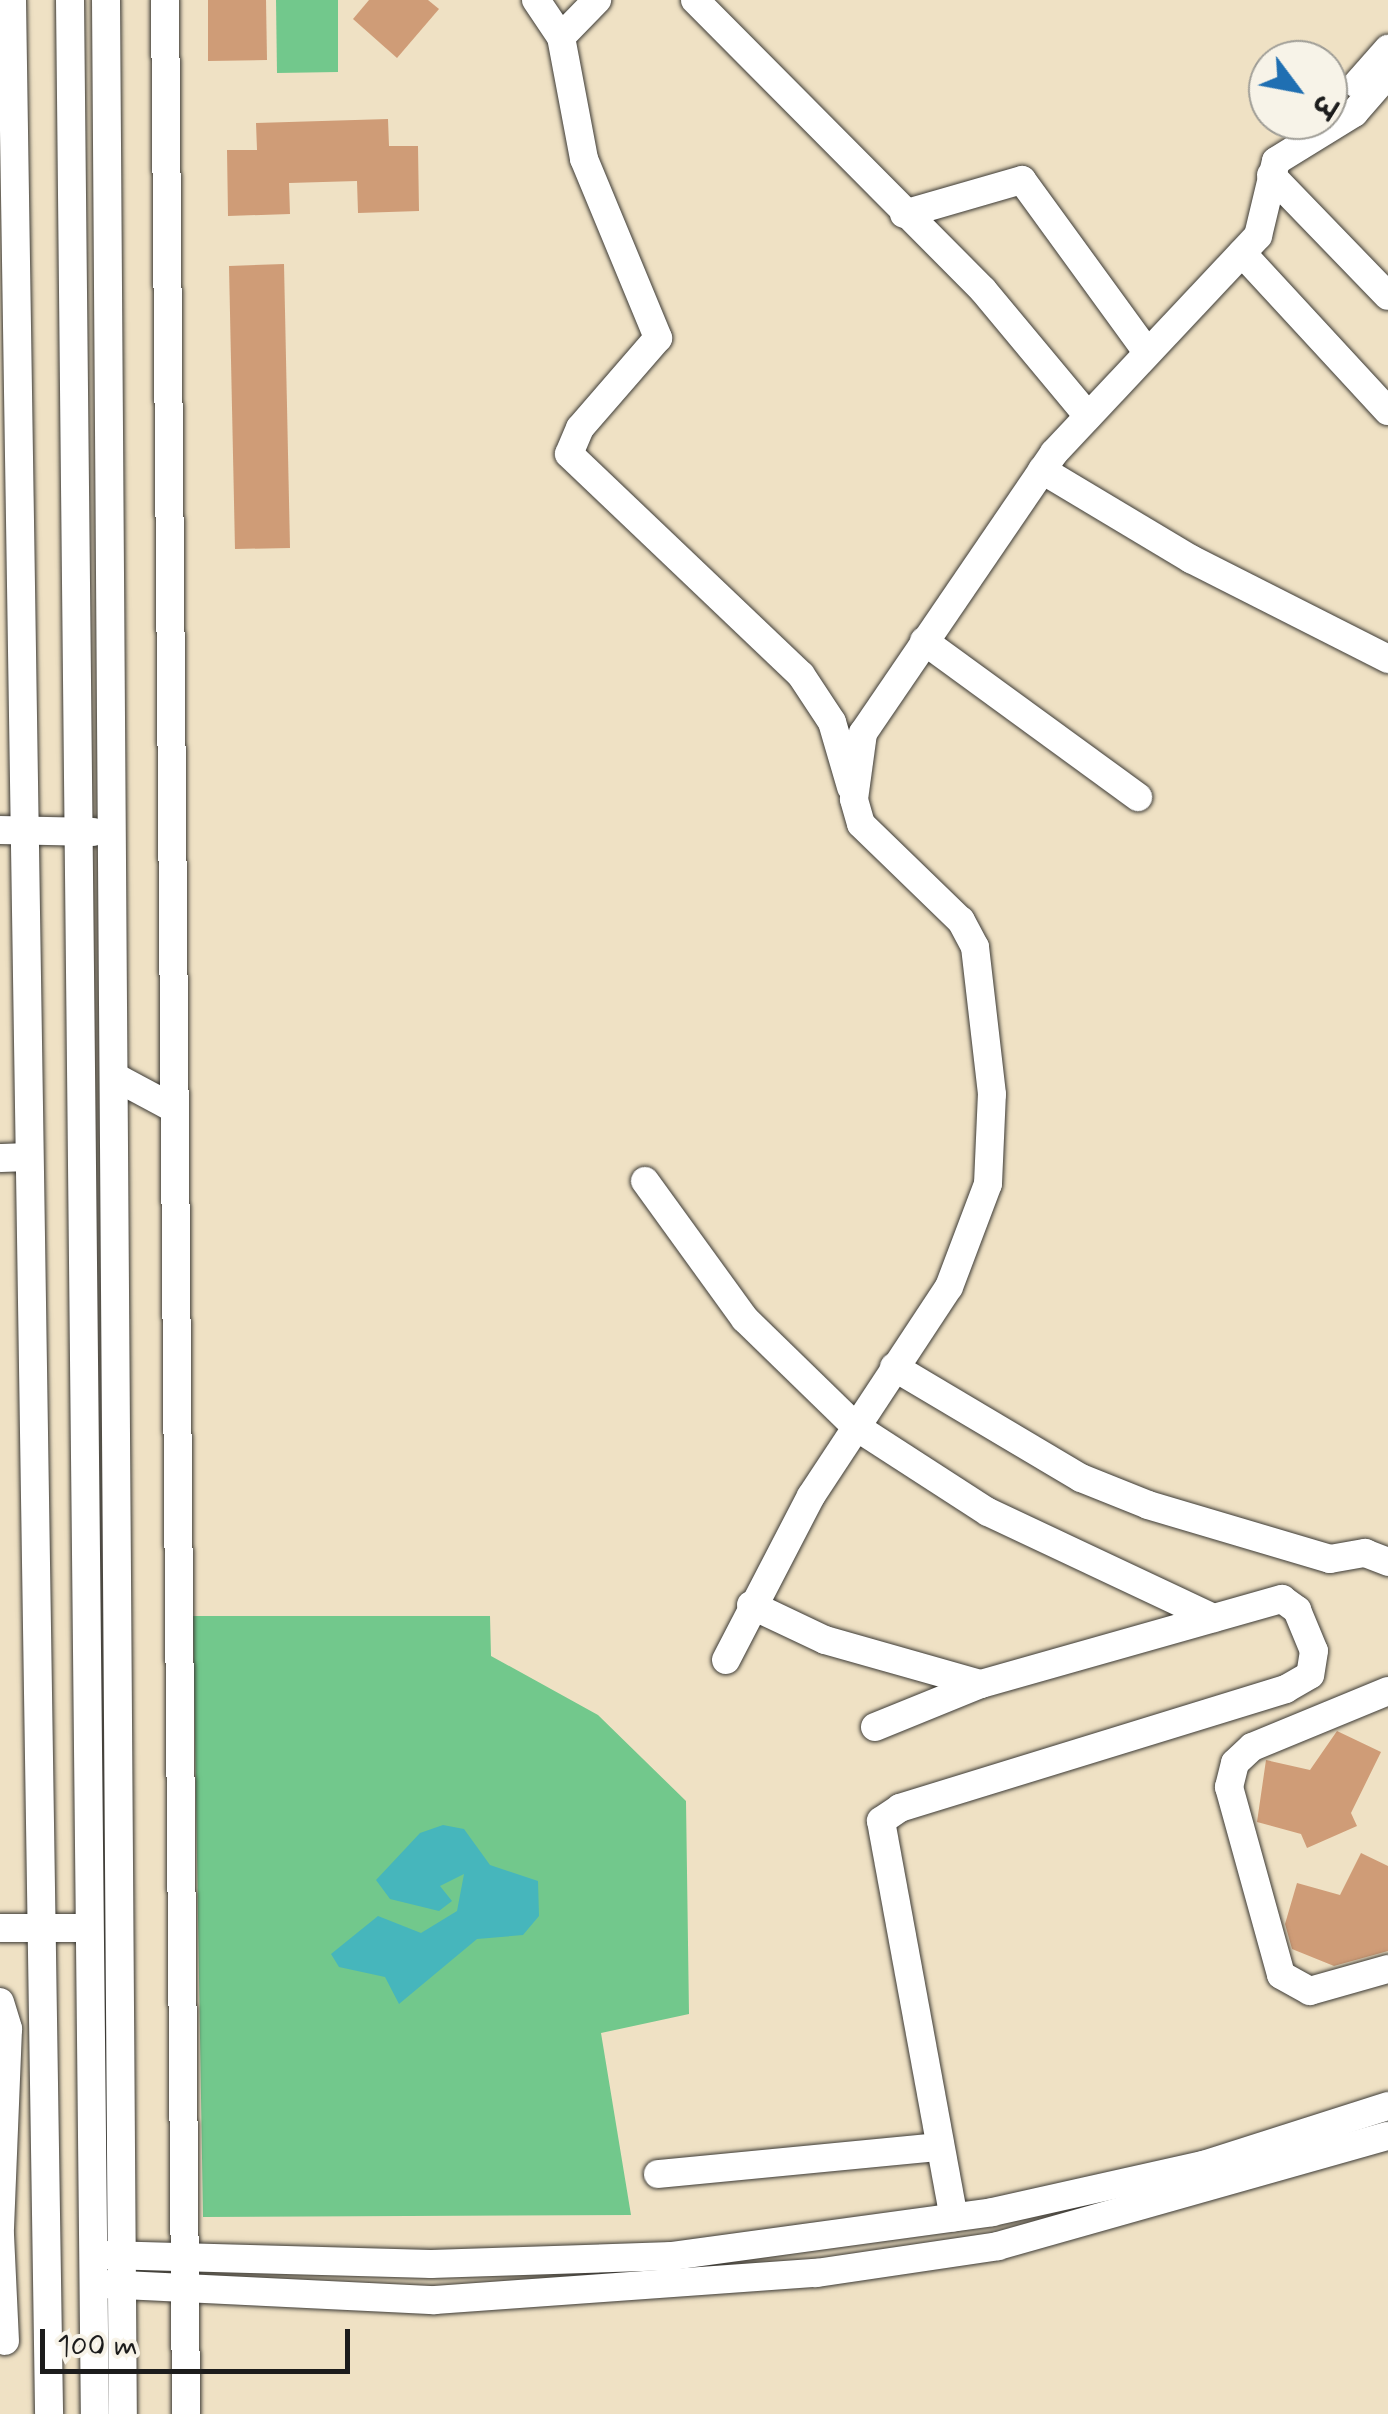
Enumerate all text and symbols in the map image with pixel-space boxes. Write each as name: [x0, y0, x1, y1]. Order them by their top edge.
north arrow: [1248, 40, 1348, 140]
text: उ: [1302, 87, 1343, 123]
scale bar: [45, 2309, 355, 2371]
text: 100 m: [57, 2327, 138, 2366]

